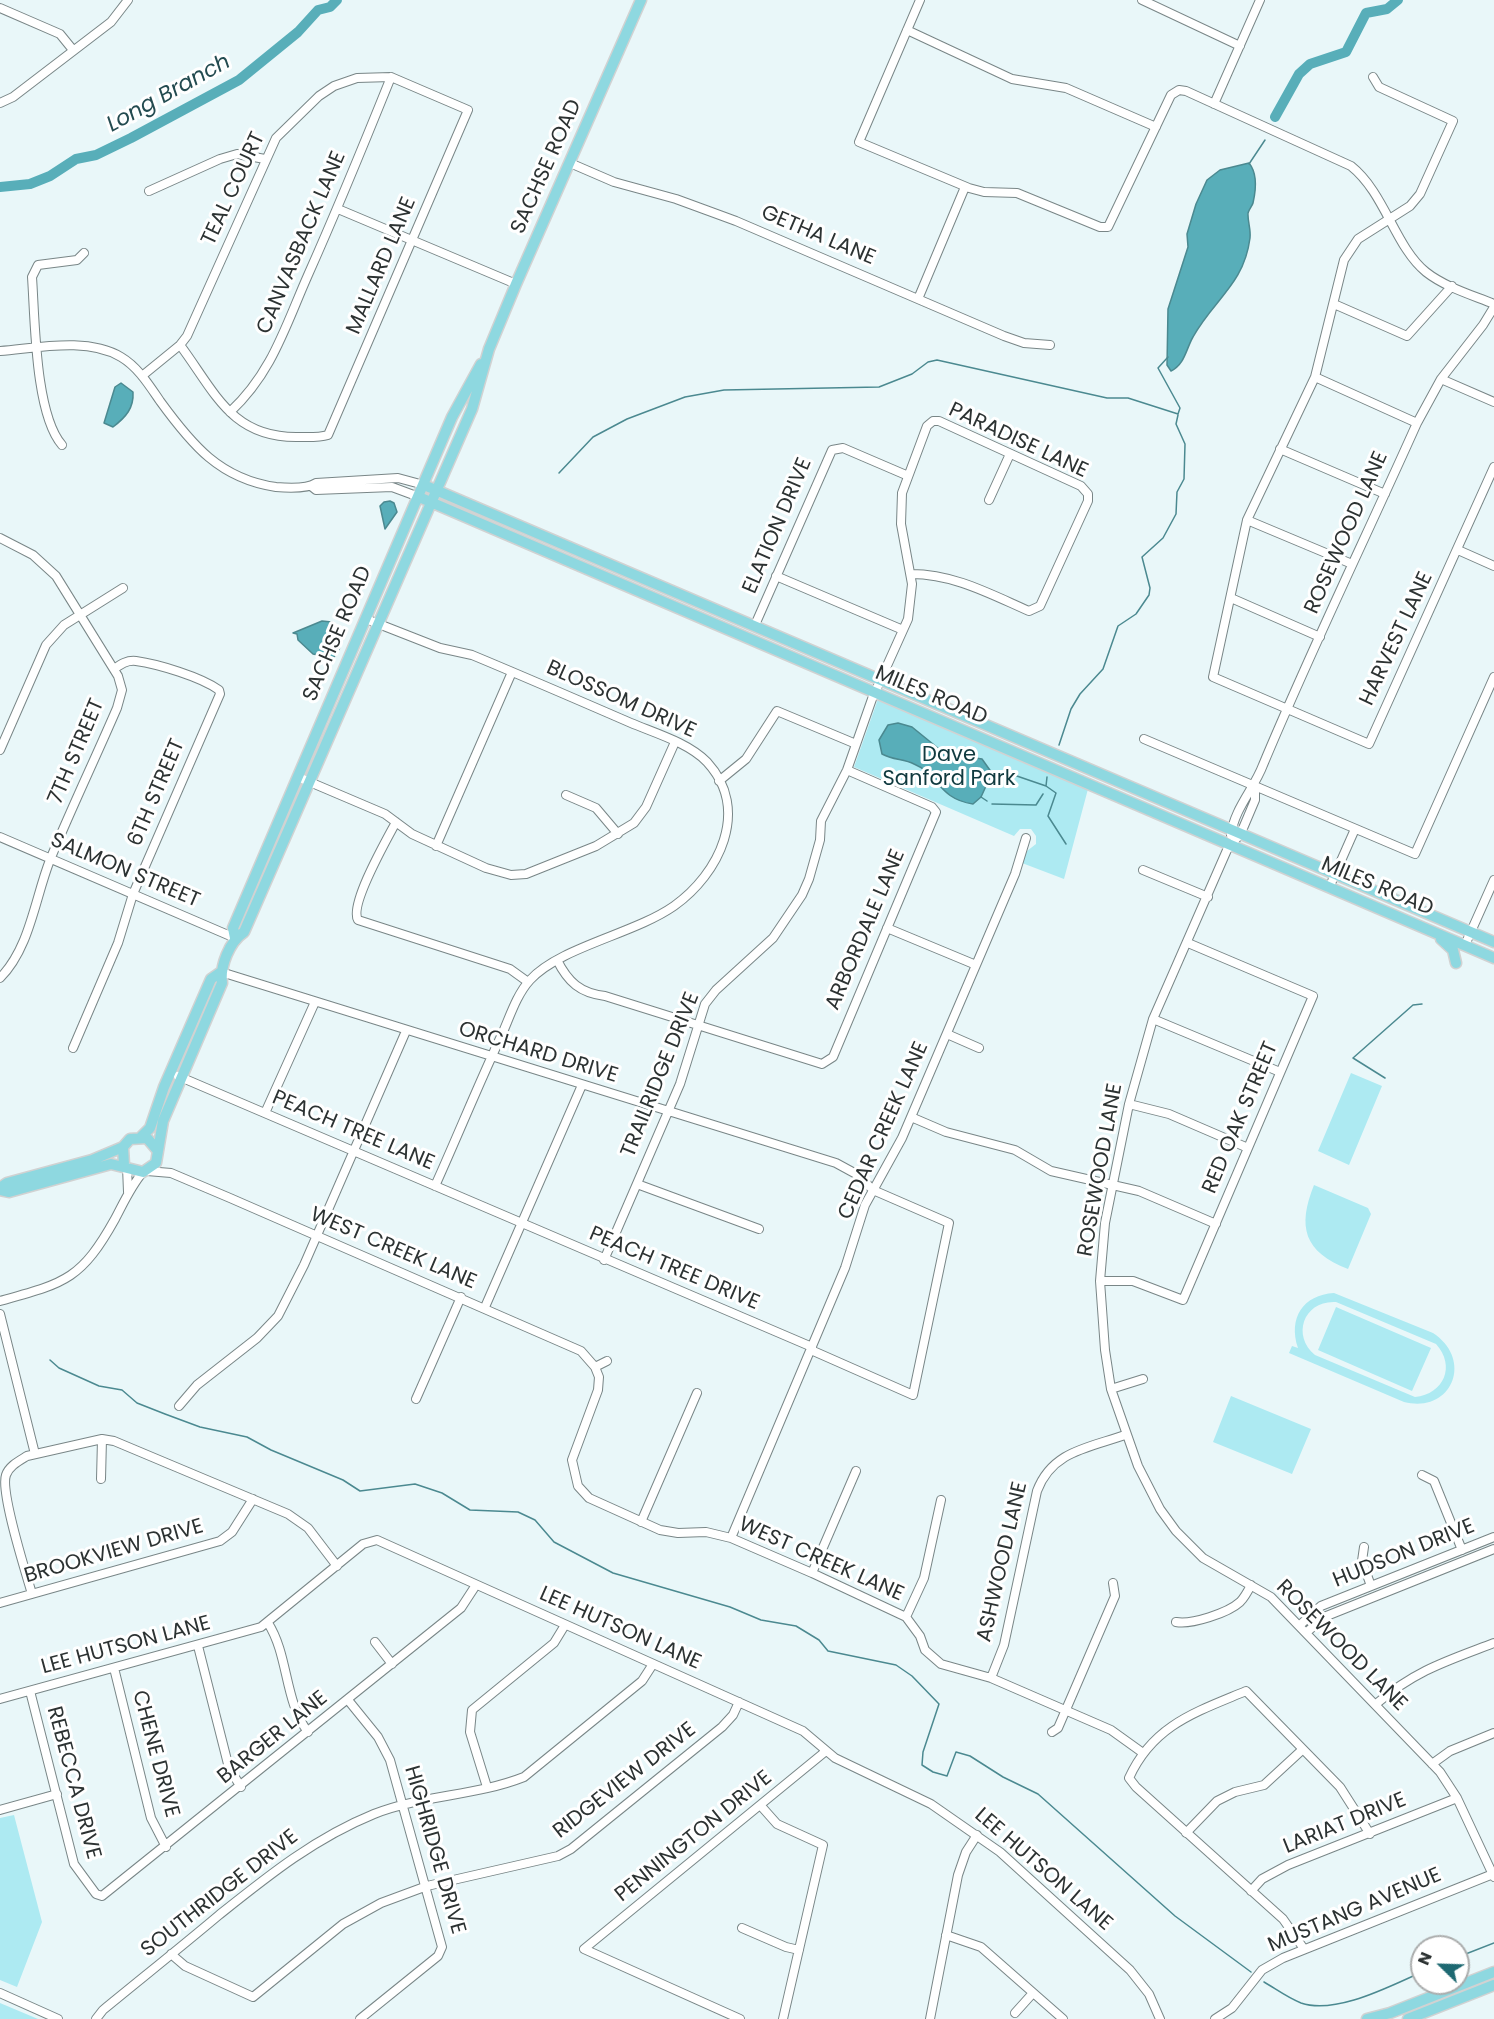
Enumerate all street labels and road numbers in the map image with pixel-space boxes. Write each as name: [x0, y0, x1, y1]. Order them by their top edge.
street label: SACHSE ROAD: [506, 96, 588, 238]
street label: TEAL COURT: [197, 128, 271, 250]
street label: CANVASBACK LANE: [252, 148, 352, 338]
street label: MALLARD LANE: [342, 194, 422, 338]
street label: GETHA LANE: [757, 201, 879, 271]
street label: PARADISE LANE: [944, 398, 1092, 484]
street label: ROSEWOOD LANE: [1300, 448, 1394, 618]
street label: ELATION DRIVE: [738, 454, 818, 598]
street label: SACHSE ROAD: [298, 563, 378, 705]
street label: HARVEST LANE: [1355, 568, 1439, 710]
street label: BLOSSOM DRIVE: [542, 656, 700, 744]
street label: MILES ROAD: [871, 661, 991, 731]
street label: 7TH STREET: [43, 695, 111, 809]
street label: 6TH STREET: [123, 736, 191, 850]
street label: SALMON STREET: [46, 828, 204, 914]
street label: ARBORDALE LANE: [821, 846, 911, 1014]
street label: MILES ROAD: [1317, 852, 1437, 922]
street label: TRAILRIDGE DRIVE: [616, 989, 706, 1161]
street label: ORCHARD DRIVE: [455, 1017, 621, 1089]
street label: CEDAR CREEK LANE: [833, 1038, 935, 1224]
street label: RED OAK STREET: [1198, 1038, 1284, 1198]
street label: ROSEWOOD LANE: [1073, 1082, 1129, 1258]
street label: PEACH TREE LANE: [268, 1086, 438, 1176]
street label: WEST CREEK LANE: [306, 1203, 480, 1295]
street label: PEACH TREE DRIVE: [585, 1222, 763, 1316]
street label: ASHWOOD LANE: [972, 1479, 1034, 1645]
street label: WEST CREEK LANE: [735, 1512, 907, 1608]
street label: BROOKVIEW DRIVE: [22, 1514, 206, 1590]
street label: HUDSON DRIVE: [1330, 1514, 1478, 1594]
street label: ROSEWOOD LANE: [1270, 1575, 1412, 1717]
street label: LEE HUTSON LANE: [535, 1582, 705, 1676]
street label: LEE HUTSON LANE: [39, 1611, 213, 1681]
street label: BARGER LANE: [213, 1686, 333, 1790]
street label: CHENE DRIVE: [126, 1688, 184, 1820]
street label: REBECCA DRIVE: [40, 1704, 106, 1862]
street label: RIDGEVIEW DRIVE: [549, 1718, 701, 1844]
street label: HIGHRIDGE DRIVE: [398, 1763, 470, 1937]
street label: PENNINGTON DRIVE: [610, 1766, 778, 1908]
street label: LARIAT DRIVE: [1280, 1788, 1410, 1860]
street label: LEE HUTSON LANE: [969, 1803, 1117, 1937]
street label: SOUTHRIDGE DRIVE: [137, 1825, 303, 1963]
street label: MUSTANG AVENUE: [1265, 1863, 1445, 1959]

